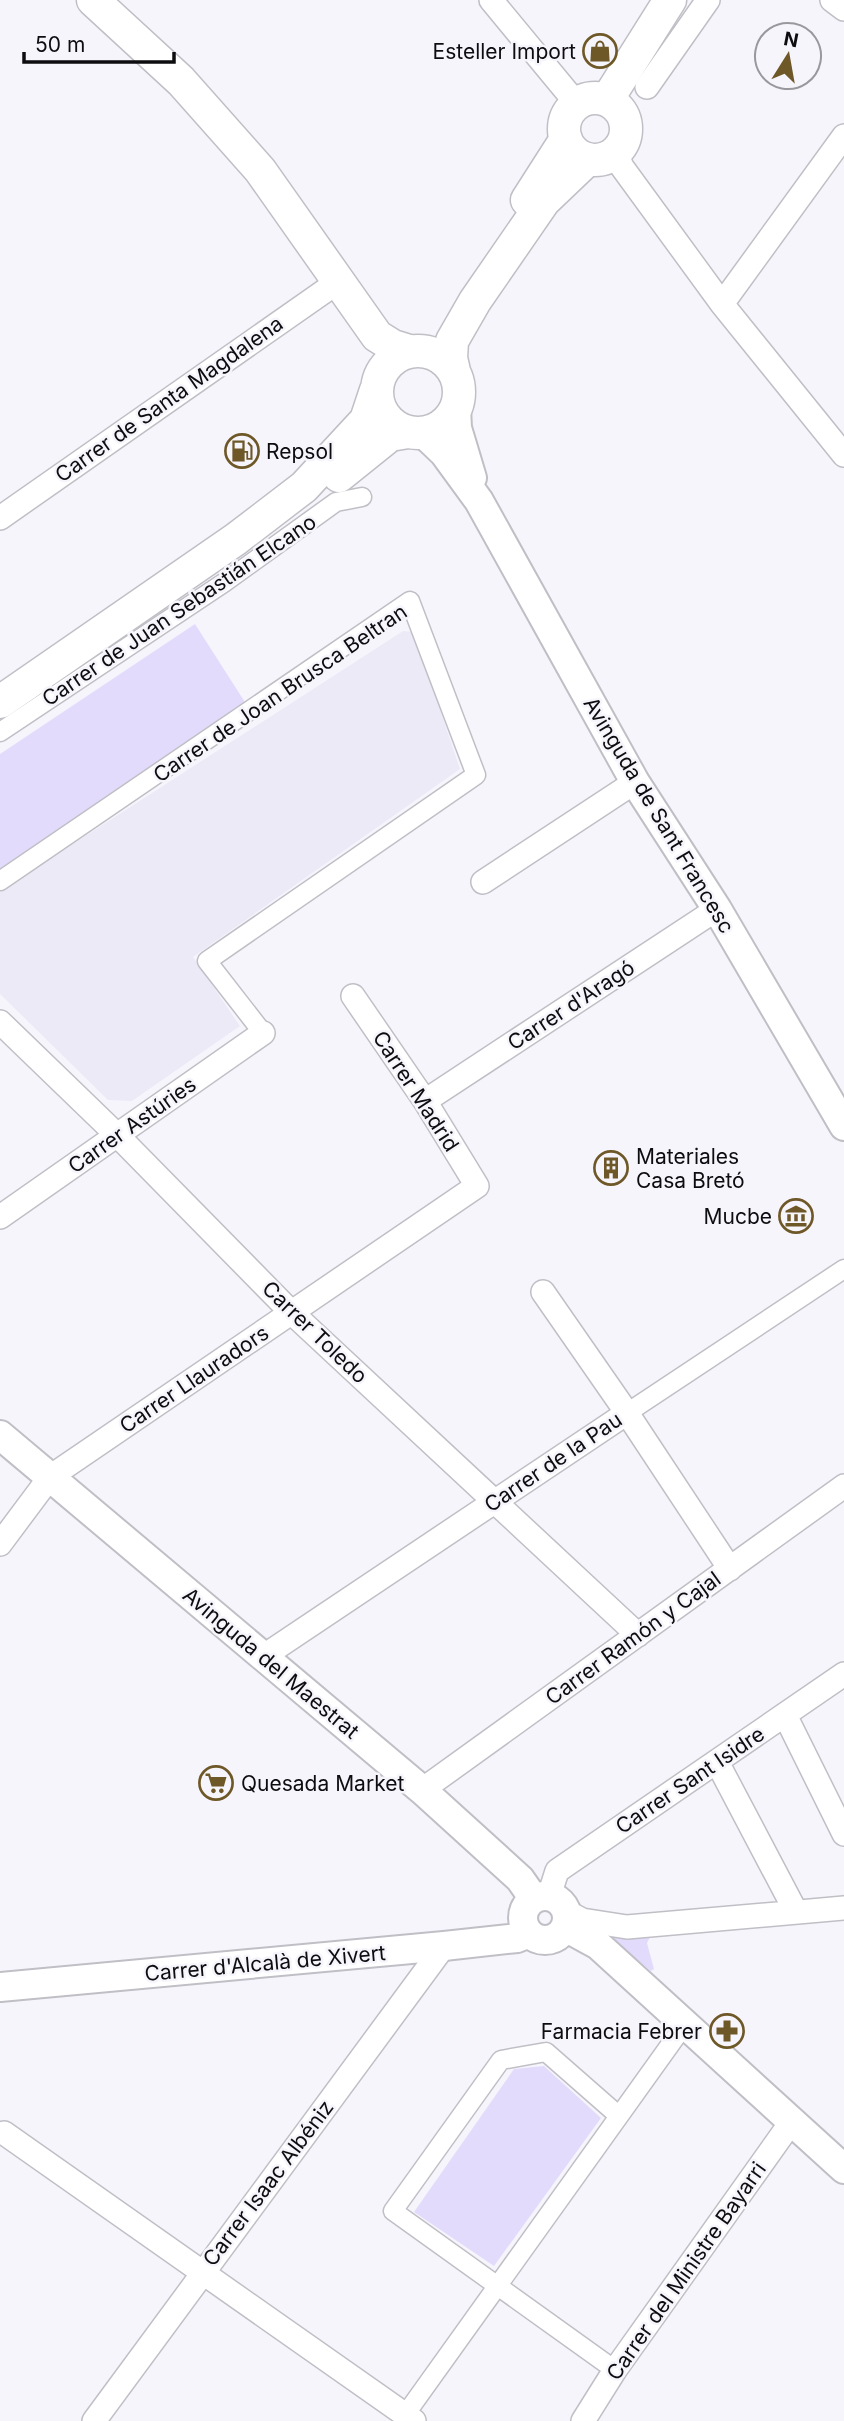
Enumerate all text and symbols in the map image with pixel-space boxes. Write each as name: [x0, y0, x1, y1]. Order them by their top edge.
scale bar: [24, 21, 175, 65]
north arrow: [753, 21, 823, 91]
text: N: [782, 27, 800, 52]
text: 50 m: [35, 32, 85, 57]
shop icon: Esteller Import: [581, 32, 619, 70]
place label: Esteller Import: [433, 39, 576, 64]
street label: Carrer de Santa Magdalena: [50, 311, 288, 487]
fuel station icon: Repsol: [223, 432, 261, 470]
place label: Repsol: [266, 439, 333, 464]
street label: Carrer de Juan Sebastián Elcano: [37, 509, 321, 711]
street label: Carrer de Joan Brusca Beltran: [149, 599, 411, 787]
street label: Avinguda de Sant Francesc: [579, 692, 739, 938]
street label: Carrer d'Aragó: [503, 955, 639, 1055]
street label: Carrer Madrid: [368, 1026, 464, 1156]
street label: Carrer Astúries: [63, 1072, 201, 1178]
place label: Materiales Casa Bretó: [636, 1144, 745, 1193]
building icon: Materiales Casa Bretó: [592, 1149, 630, 1187]
museum icon: Mucbe: [777, 1197, 815, 1235]
place label: Mucbe: [704, 1204, 772, 1229]
street label: Carrer Toledo: [257, 1276, 373, 1388]
street label: Carrer Llauradors: [115, 1320, 273, 1438]
street label: Carrer de la Pau: [480, 1407, 626, 1517]
street label: Carrer Ramón y Cajal: [541, 1566, 725, 1710]
street label: Avinguda del Maestrat: [178, 1582, 364, 1744]
street label: Carrer Sant Isidre: [611, 1721, 769, 1839]
supermarket icon: Quesada Market: [197, 1764, 235, 1802]
place label: Quesada Market: [241, 1771, 404, 1796]
street label: Carrer d'Alcalà de Xivert: [143, 1940, 387, 1986]
pharmacy icon: Farmacia Febrer: [708, 2012, 746, 2050]
place label: Farmacia Febrer: [541, 2019, 702, 2044]
street label: Carrer Isaac Albéniz: [198, 2095, 338, 2271]
street label: Carrer del Ministre Bayarri: [601, 2157, 771, 2385]

